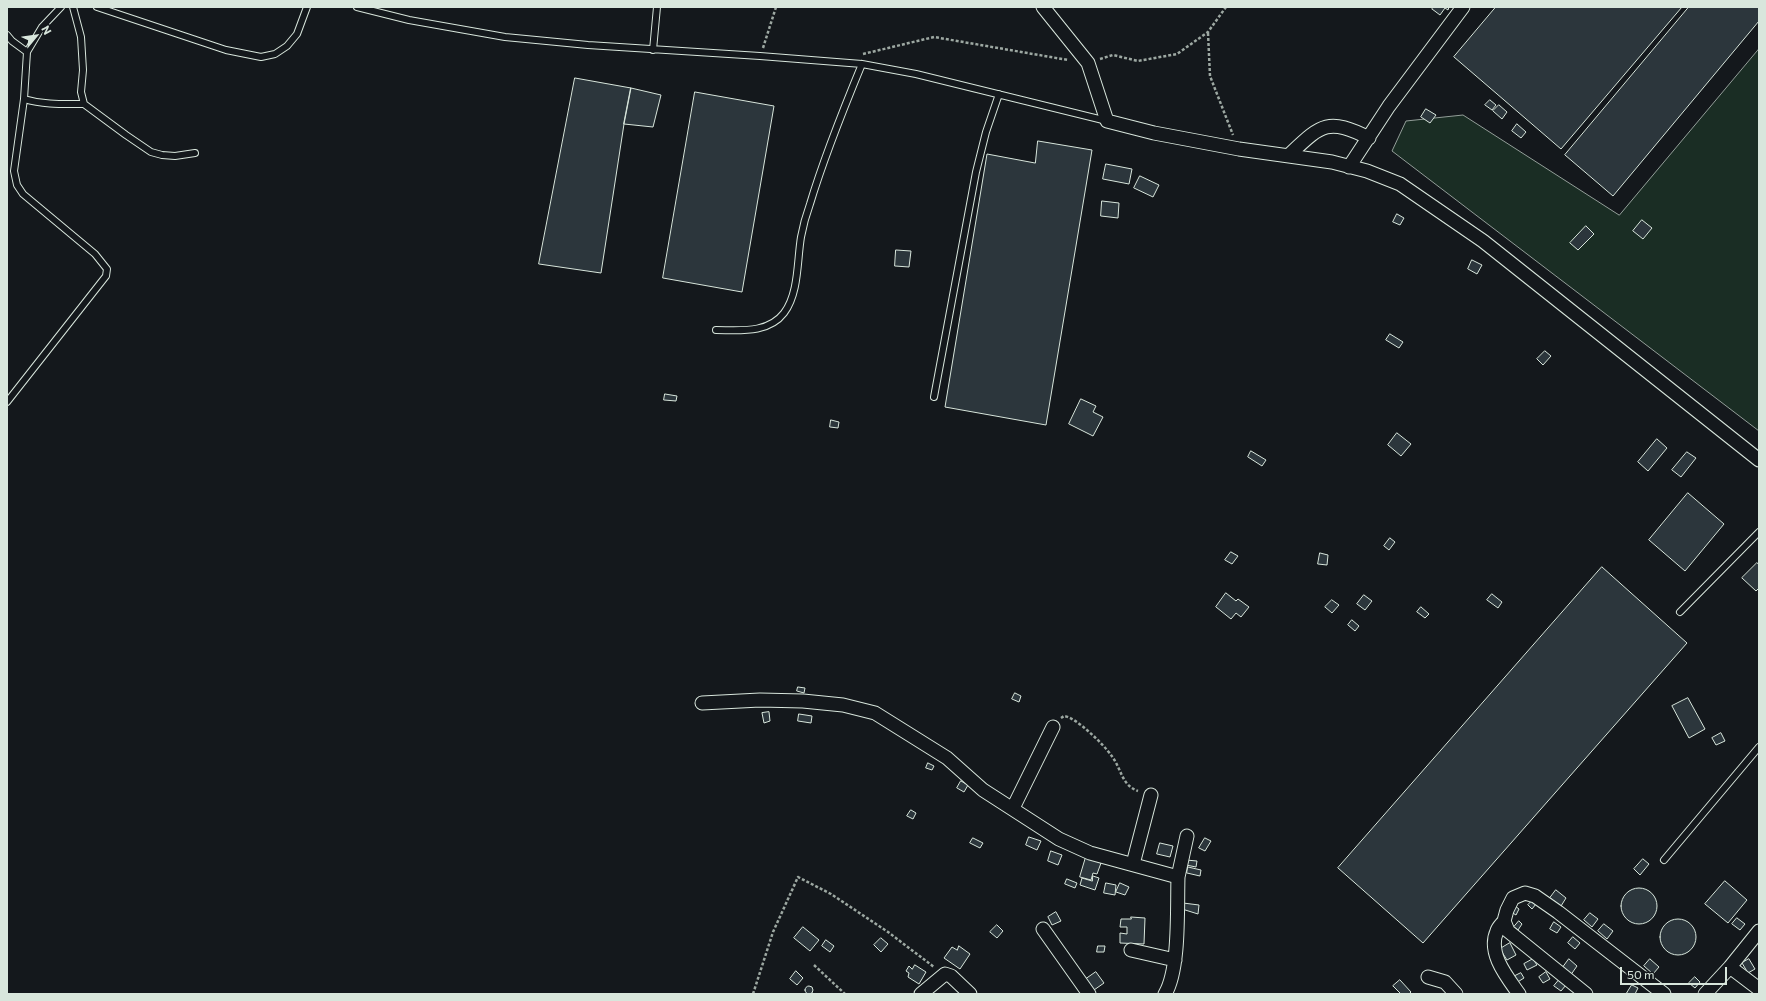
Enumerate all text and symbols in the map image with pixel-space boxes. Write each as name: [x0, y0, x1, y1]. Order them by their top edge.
north arrow: [16, 16, 56, 56]
text: N: [39, 23, 55, 37]
scale bar: [1622, 959, 1729, 985]
text: 50 m: [1627, 967, 1655, 981]

